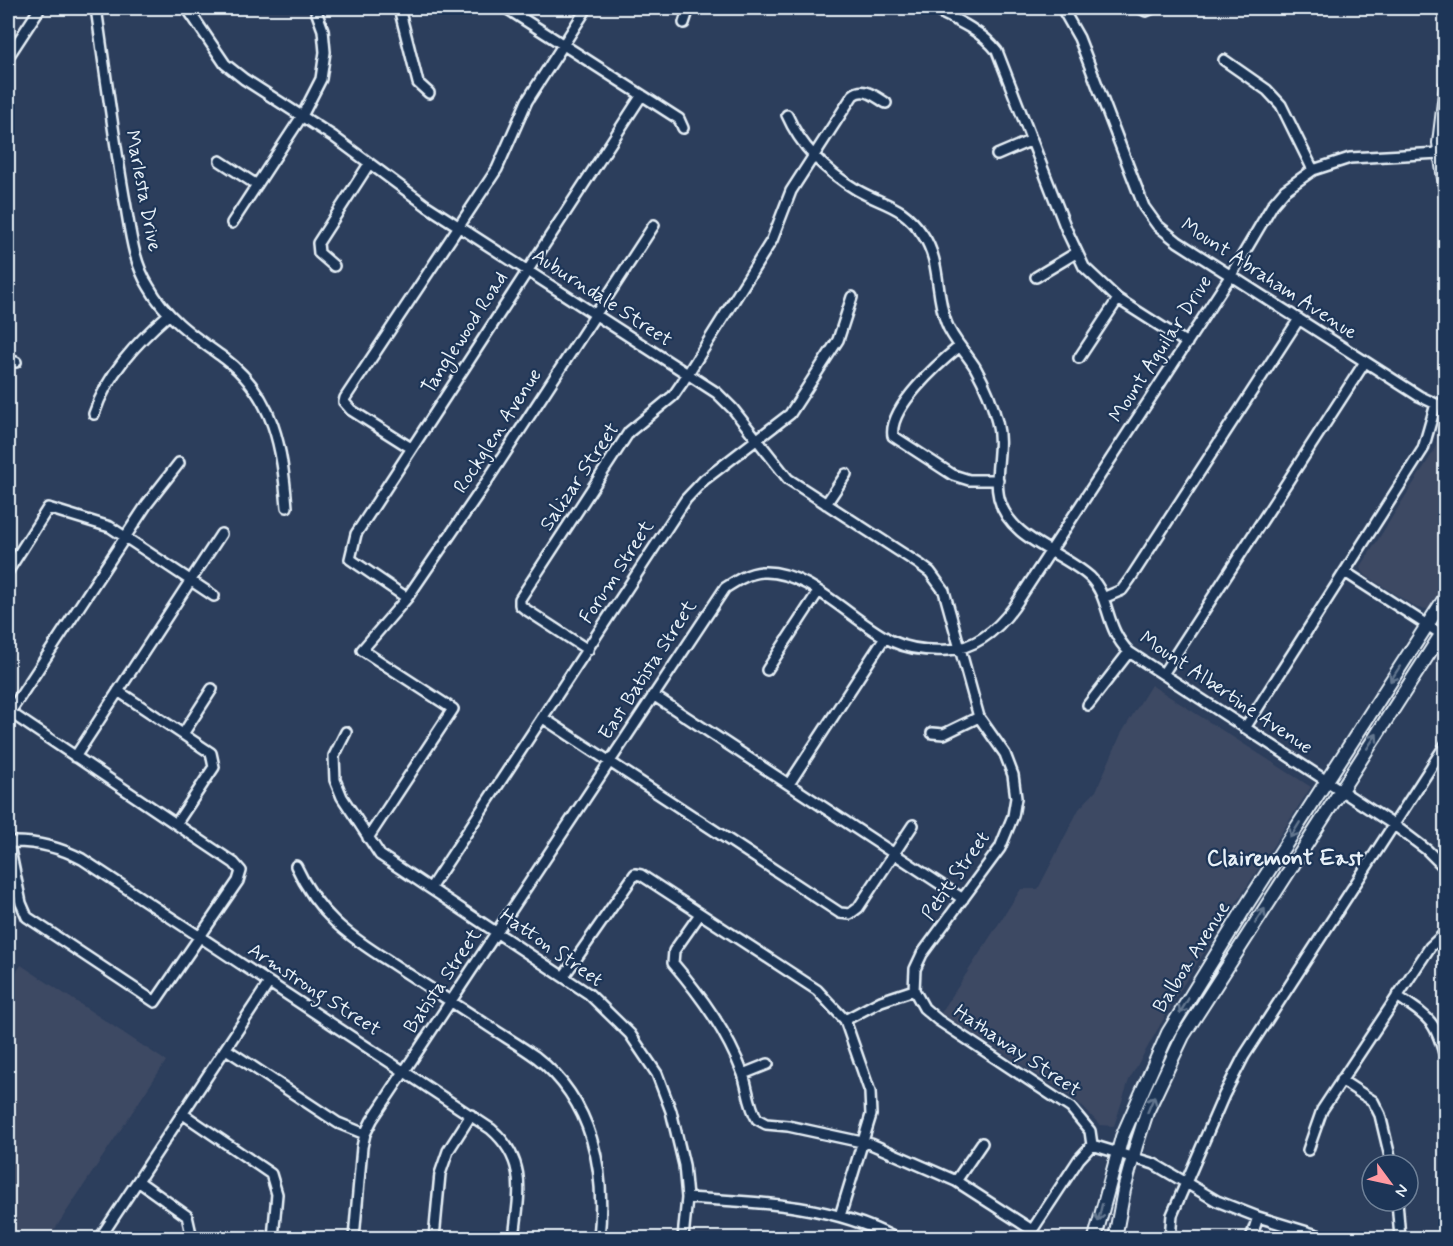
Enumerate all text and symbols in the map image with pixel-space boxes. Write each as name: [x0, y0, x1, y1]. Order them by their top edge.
street label: Marlesta Drive: [118, 128, 168, 254]
street label: Mount Abraham Avenue: [1175, 212, 1363, 346]
street label: Auburndale Street: [527, 242, 677, 354]
street label: Tanglewood Road: [415, 267, 516, 400]
street label: Mount Aguilar Drive: [1103, 270, 1219, 428]
street label: Rockglen Avenue: [447, 363, 549, 499]
street label: Salizar Street: [534, 418, 626, 536]
street label: Forum Street: [573, 515, 661, 629]
street label: East Batista Street: [593, 594, 704, 745]
street label: Mount Albertine Avenue: [1134, 625, 1318, 761]
one-way arrow: [1389, 665, 1401, 682]
one-way arrow: [1366, 733, 1378, 750]
one-way arrow: [1288, 821, 1300, 838]
street label: Petit Street: [915, 826, 997, 926]
district label: Clairemont East: [1207, 845, 1364, 873]
street label: Balboa Avenue: [1147, 896, 1237, 1018]
street label: Hatton Street: [494, 902, 608, 994]
one-way arrow: [1254, 908, 1266, 925]
street label: Batista Street: [398, 923, 488, 1039]
street label: Armstrong Street: [241, 937, 386, 1045]
one-way arrow: [1178, 997, 1190, 1014]
street label: Hathaway Street: [948, 998, 1086, 1104]
one-way arrow: [1146, 1095, 1157, 1114]
north arrow: [1360, 1153, 1420, 1213]
text: N: [1390, 1180, 1413, 1201]
one-way arrow: [1094, 1203, 1106, 1222]

